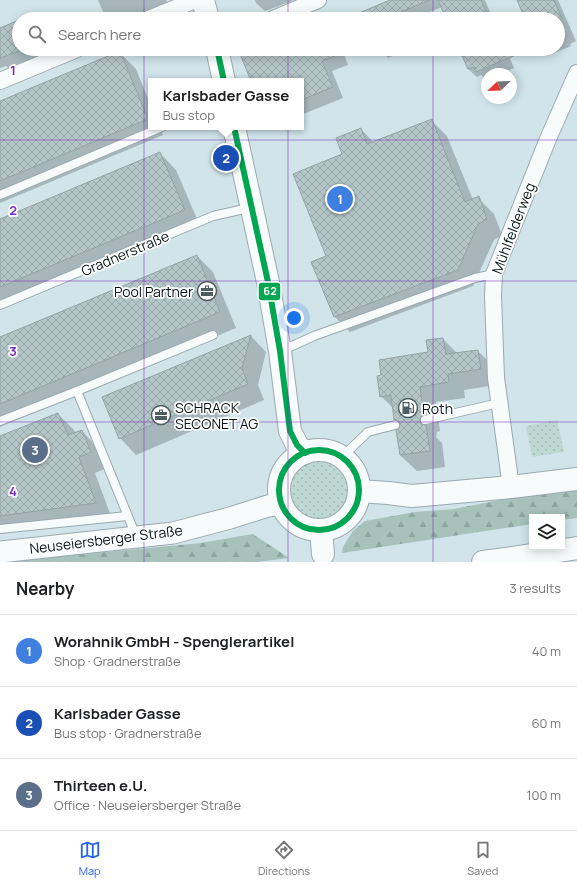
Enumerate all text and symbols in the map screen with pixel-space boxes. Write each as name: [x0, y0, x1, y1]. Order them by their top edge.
search box: [12, 12, 565, 56]
icon: search: [26, 23, 48, 45]
text: Search here: [58, 24, 141, 45]
text: 1: [10, 61, 16, 79]
north arrow: [481, 68, 517, 104]
popup: [148, 78, 304, 130]
text: Karlsbader Gasse: [163, 85, 289, 106]
text: Bus stop: [163, 106, 215, 124]
pin: 2: [213, 143, 239, 173]
street label: Mühlfelderweg: [487, 180, 539, 276]
pin: 1: [327, 184, 353, 214]
text: 2: [9, 201, 17, 219]
street label: Gradnerstraße: [78, 226, 172, 280]
office icon: Pool Partner: [196, 280, 218, 302]
place label: Pool Partner: [114, 282, 193, 301]
line badge: 62: [258, 282, 281, 301]
text: 62: [263, 283, 277, 298]
your location: [284, 308, 304, 328]
text: 3: [9, 342, 17, 360]
fuel station icon: Roth: [397, 397, 419, 419]
place label: SCHRACK SECONET AG: [175, 398, 258, 433]
place label: Roth: [422, 399, 453, 418]
office icon: SCHRACK SECONET AG: [150, 404, 172, 426]
pin: 3: [22, 435, 48, 465]
text: 4: [9, 482, 17, 500]
map controls: [529, 514, 565, 550]
button: layers: [529, 514, 565, 550]
street label: Neuseiersberger Straße: [28, 520, 184, 558]
text: Nearby: [16, 577, 74, 600]
text: 3 results: [509, 579, 561, 597]
text: Worahnik GmbH - Spenglerartikel: [54, 631, 294, 652]
text: 1: [26, 642, 32, 660]
text: 40 m: [532, 642, 561, 660]
text: Shop · Gradnerstraße: [54, 652, 181, 670]
text: Karlsbader Gasse: [54, 703, 181, 724]
text: 2: [25, 714, 33, 732]
text: 60 m: [531, 714, 561, 732]
text: Bus stop · Gradnerstraße: [54, 724, 202, 742]
text: Thirteen e.U.: [54, 775, 147, 796]
text: 3: [25, 786, 33, 804]
text: 100 m: [526, 786, 561, 804]
text: Office · Neuseiersberger Straße: [54, 796, 241, 814]
tab: Map: [79, 839, 101, 878]
tab: Directions: [258, 839, 310, 878]
tab: Saved: [467, 839, 498, 878]

